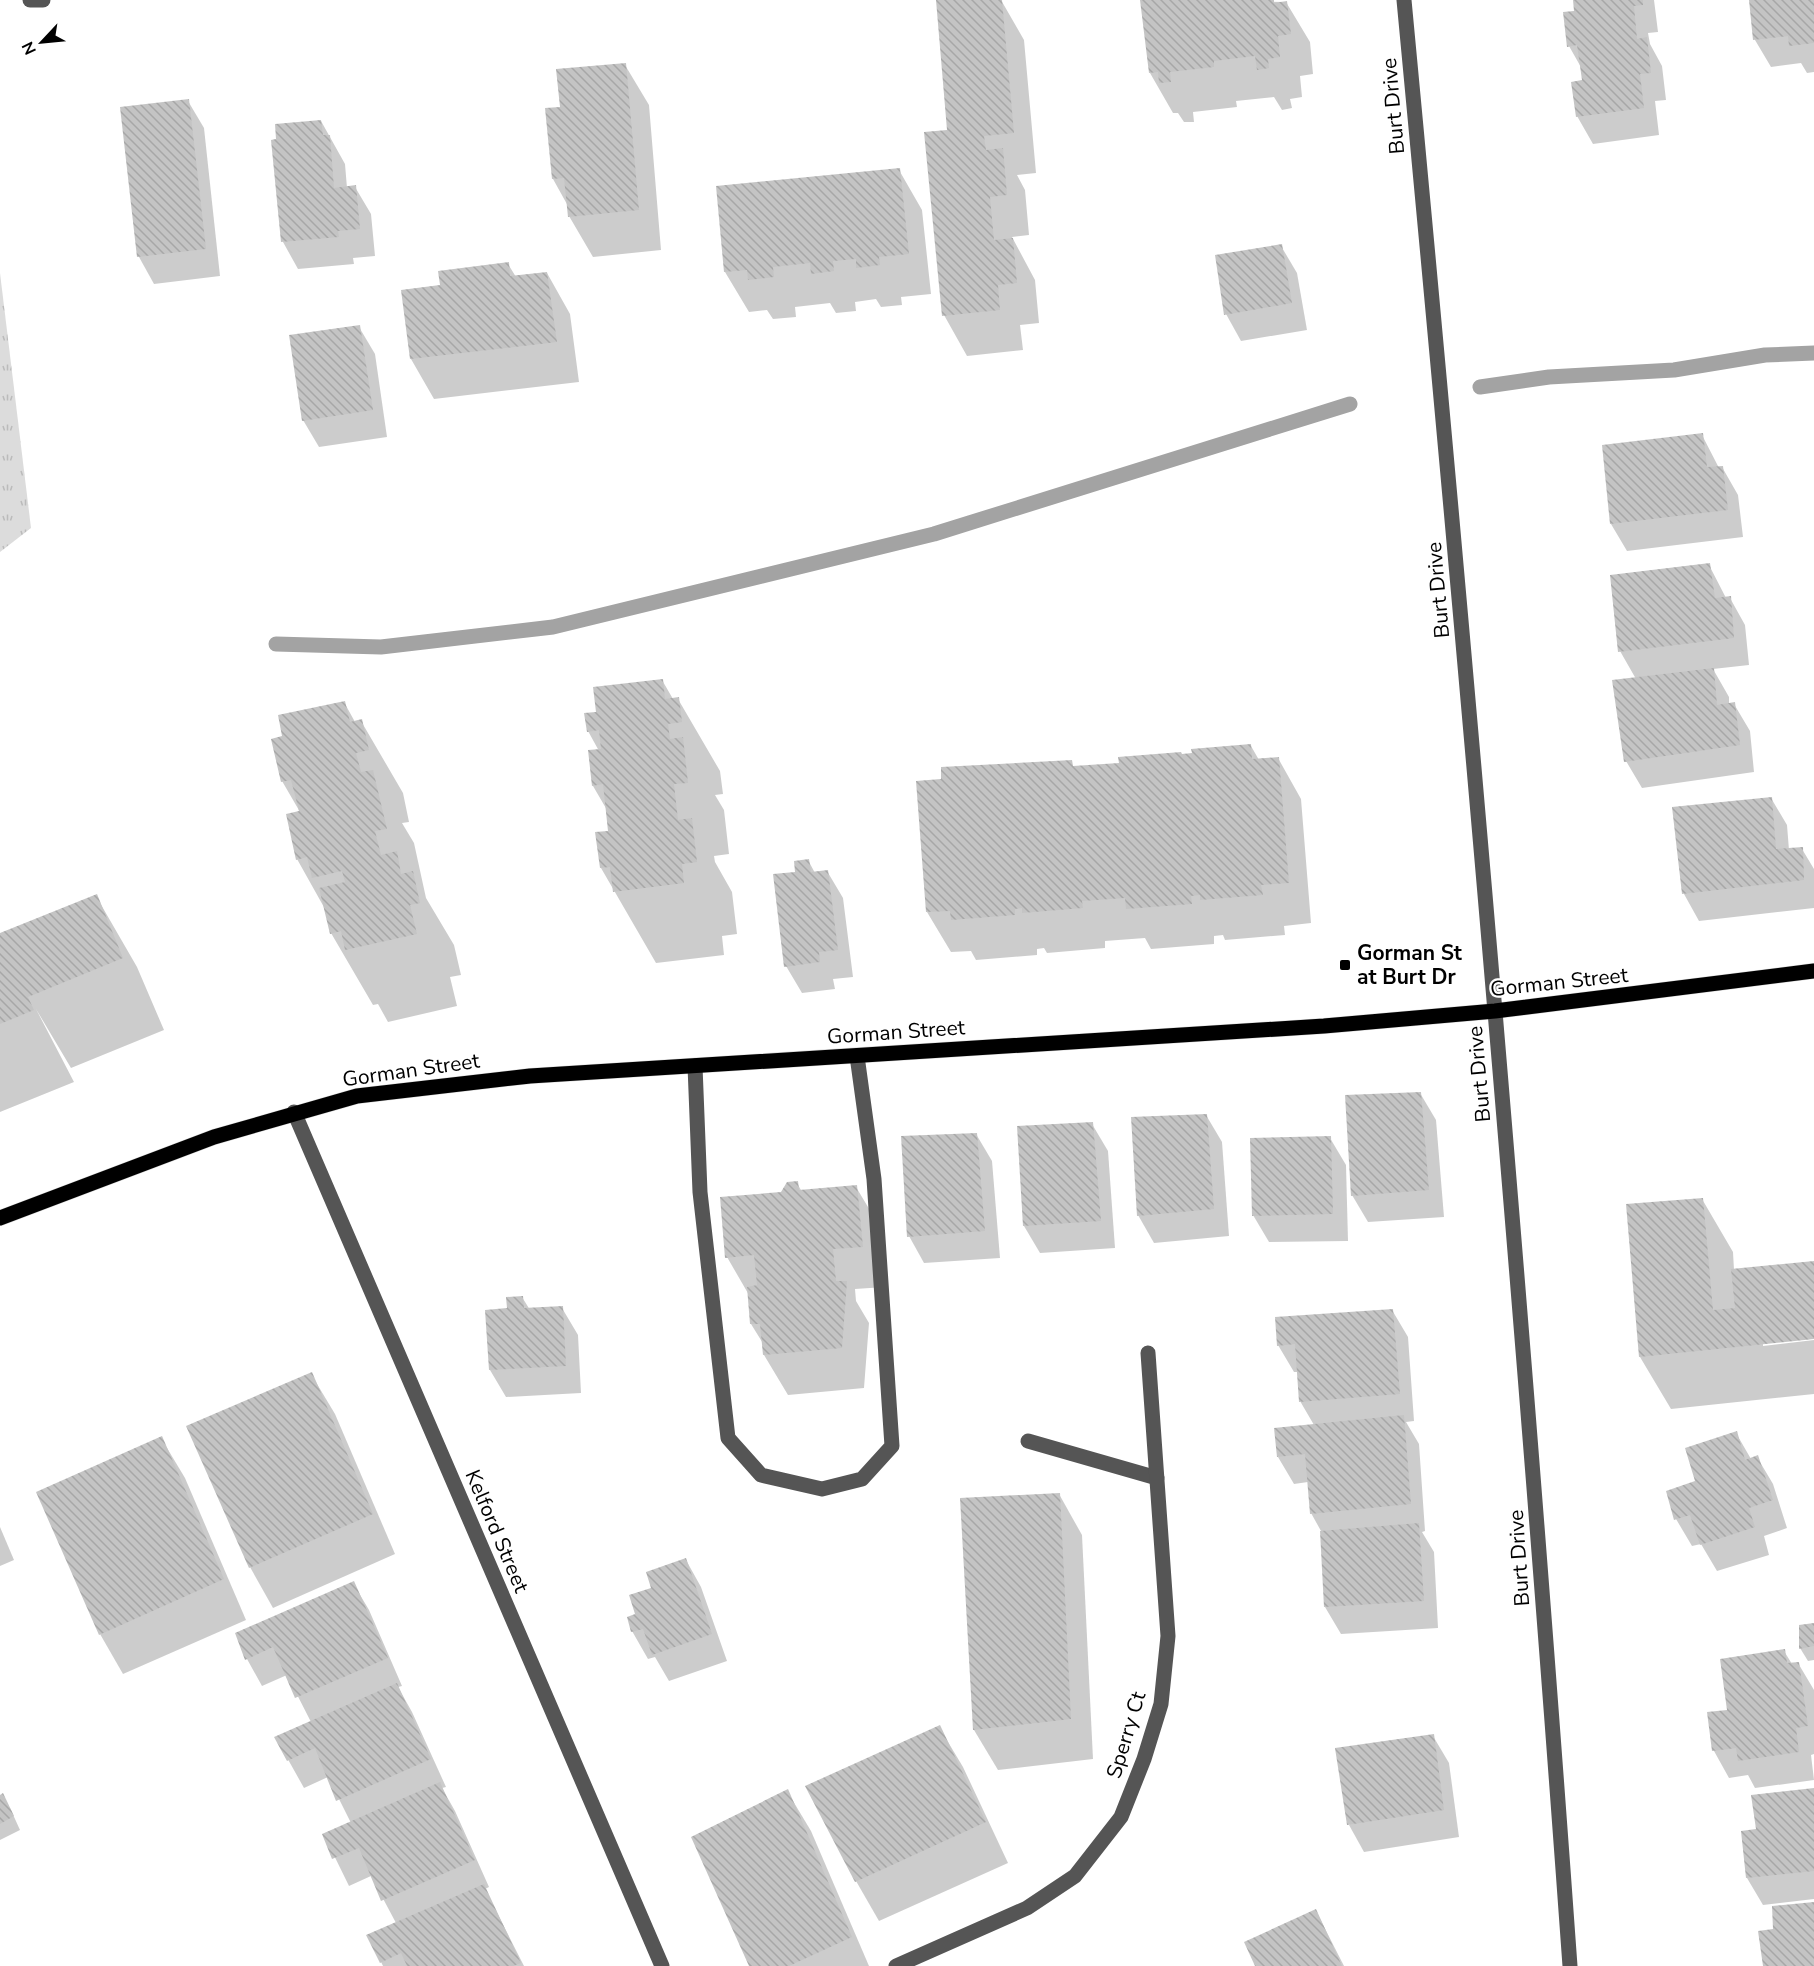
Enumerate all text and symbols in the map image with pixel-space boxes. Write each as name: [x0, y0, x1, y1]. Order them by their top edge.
north arrow: [12, 12, 72, 72]
text: N: [17, 38, 42, 58]
street label: Burt Drive: [1375, 57, 1411, 155]
street label: Burt Drive: [1420, 541, 1456, 639]
place label: Gorman St at Burt Dr: [1357, 939, 1463, 991]
marker: Gorman St at Burt Dr: [1338, 958, 1352, 972]
street label: Gorman Street: [1489, 961, 1630, 1003]
street label: Gorman Street: [826, 1013, 967, 1051]
street label: Burt Drive: [1461, 1025, 1497, 1123]
street label: Gorman Street: [341, 1046, 482, 1093]
street label: Kelford Street: [459, 1465, 536, 1597]
street label: Burt Drive: [1502, 1509, 1536, 1607]
street label: Sperry Ct: [1100, 1688, 1153, 1782]

